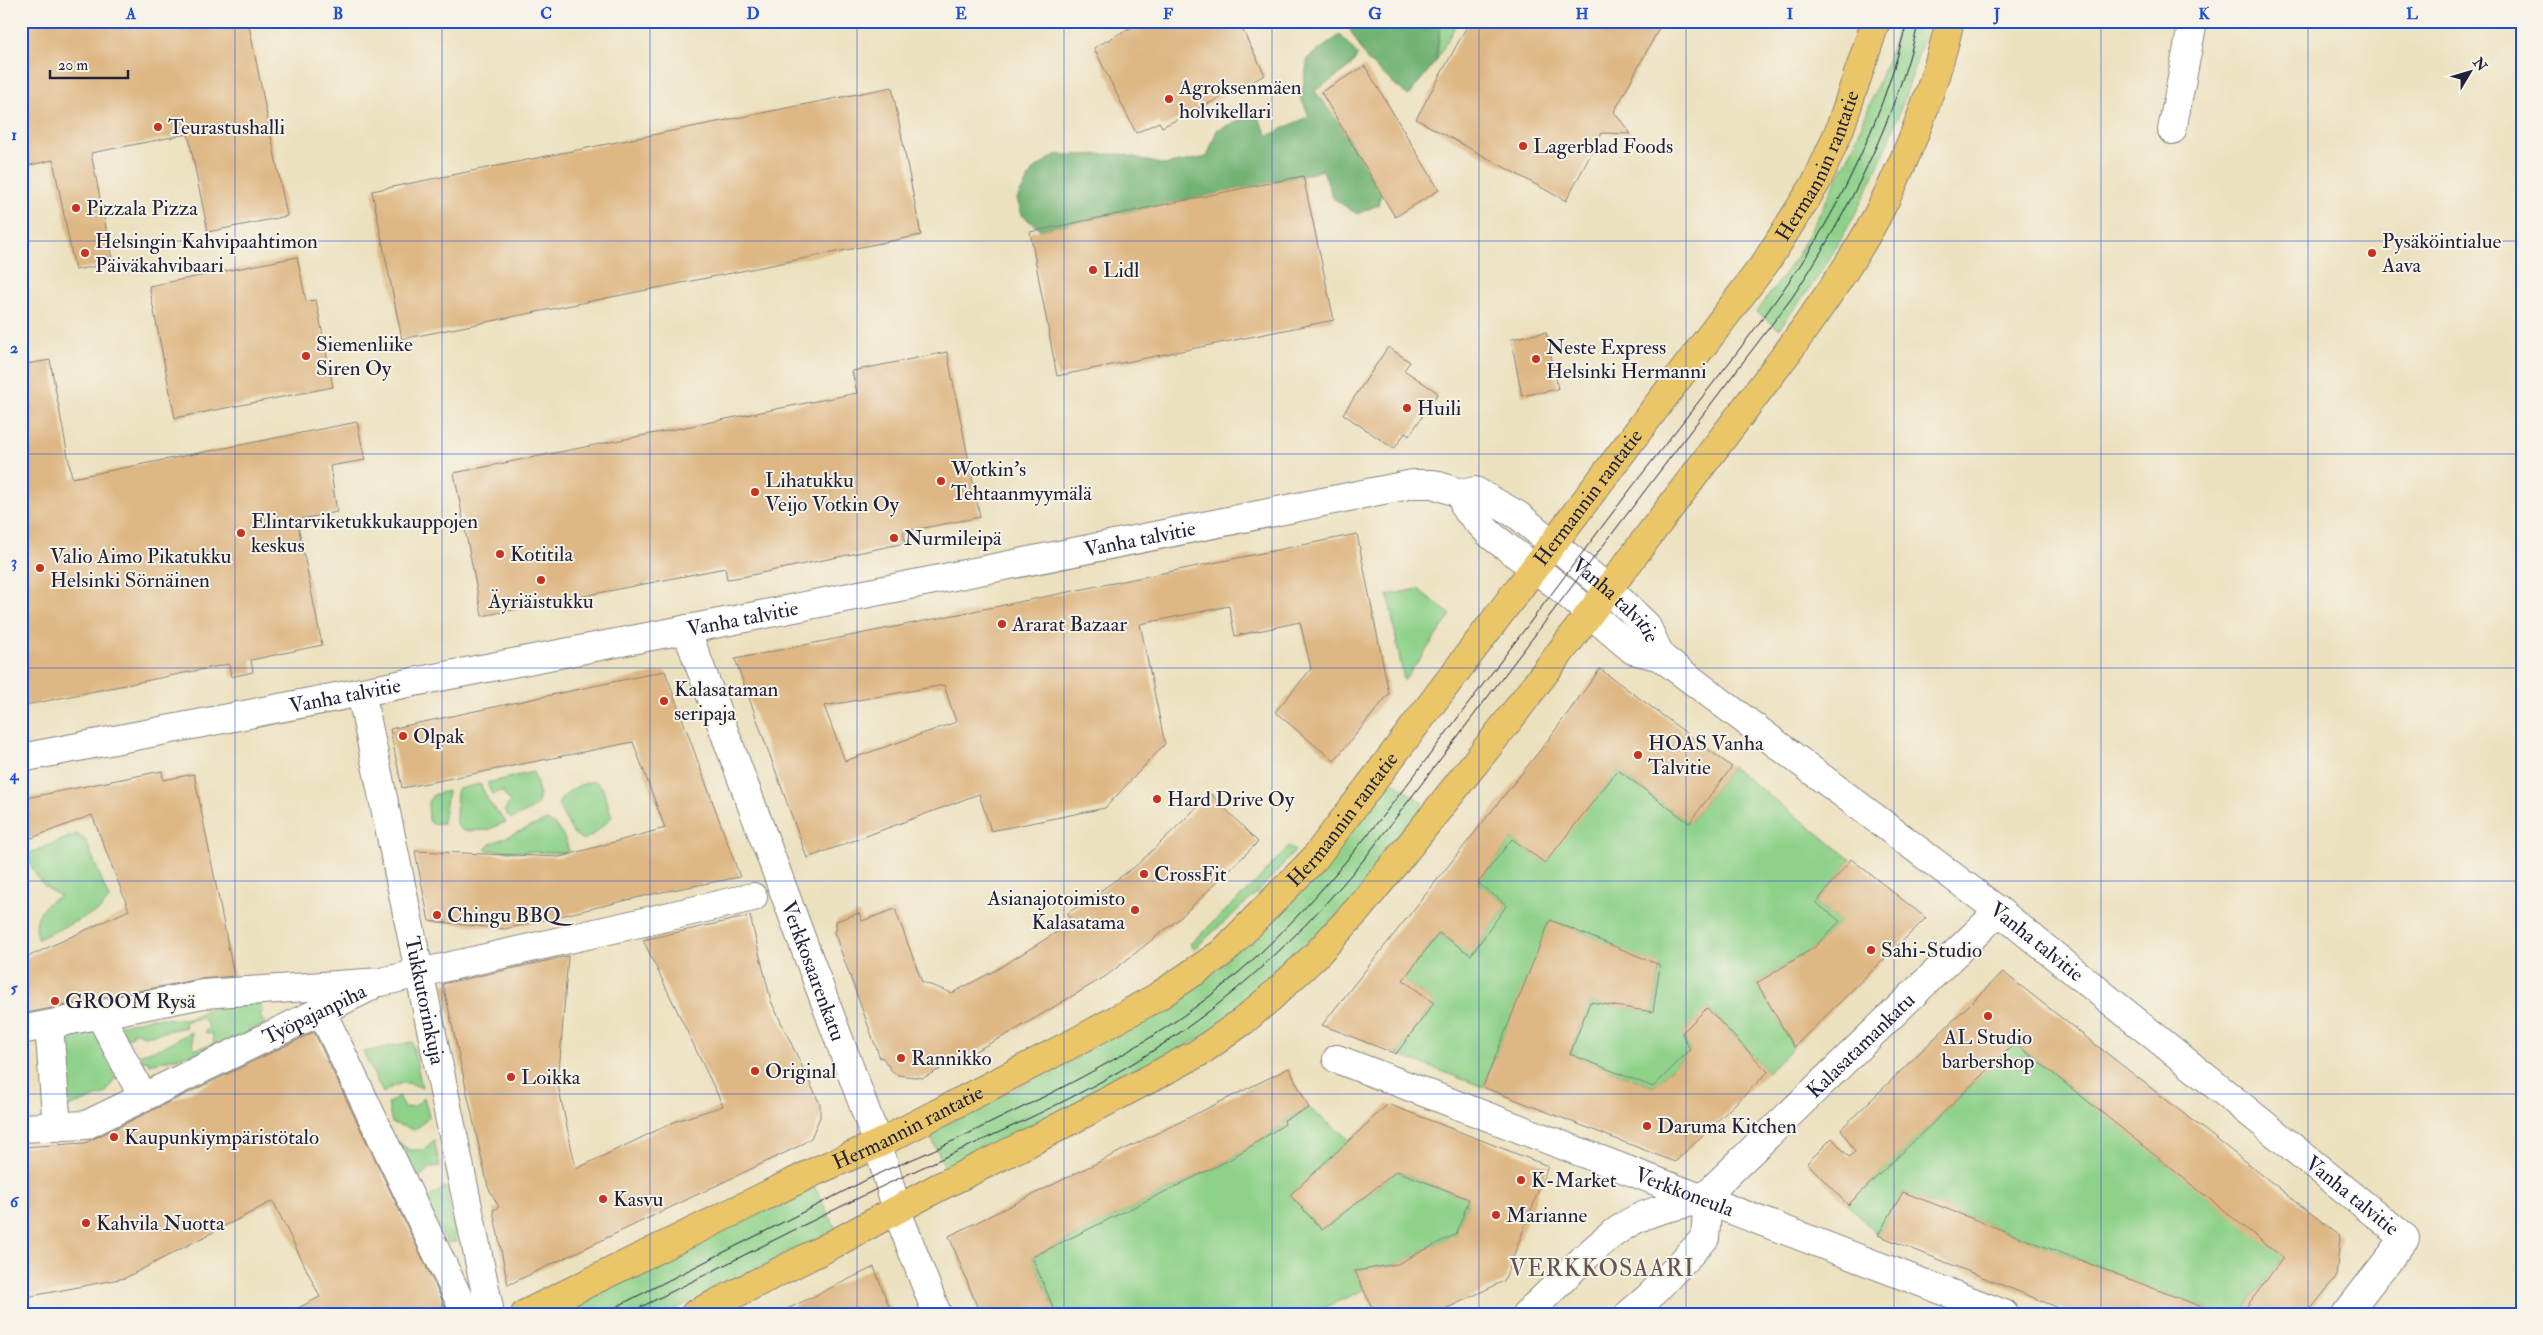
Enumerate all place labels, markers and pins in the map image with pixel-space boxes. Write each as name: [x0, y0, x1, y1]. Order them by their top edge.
place label: Agroksenmäen holvikellari: [1178, 74, 1302, 125]
marker: Agroksenmäen holvikellari: [1163, 93, 1175, 105]
place label: Teurastushalli: [168, 114, 285, 141]
marker: Teurastushalli: [152, 121, 164, 133]
place label: Lagerblad Foods: [1533, 133, 1673, 160]
marker: Lagerblad Foods: [1517, 140, 1529, 152]
place label: Pizzala Pizza: [86, 195, 198, 222]
marker: Pizzala Pizza: [70, 202, 82, 214]
place label: Helsingin Kahvipaahtimon Päiväkahvibaari: [95, 228, 318, 279]
place label: Pysäköintialue Aava: [2381, 228, 2502, 279]
marker: Helsingin Kahvipaahtimon Päiväkahvibaari: [79, 247, 91, 259]
marker: Pysäköintialue Aava: [2366, 247, 2378, 259]
place label: Lidl: [1103, 257, 1140, 284]
marker: Lidl: [1087, 264, 1099, 276]
place label: Siemenliike Siren Oy: [316, 331, 413, 382]
place label: Neste Express Helsinki Hermanni: [1546, 334, 1707, 385]
marker: Siemenliike Siren Oy: [300, 350, 312, 362]
marker: Neste Express Helsinki Hermanni: [1530, 353, 1542, 365]
place label: Huili: [1417, 395, 1462, 422]
marker: Huili: [1401, 402, 1413, 414]
place label: Wotkin's Tehtaanmyymälä: [950, 456, 1092, 507]
place label: Lihatukku Veijo Votkin Oy: [765, 467, 900, 518]
marker: Wotkin's Tehtaanmyymälä: [935, 475, 947, 487]
marker: Lihatukku Veijo Votkin Oy: [749, 486, 761, 498]
place label: Elintarviketukkukauppojen keskus: [251, 508, 478, 559]
place label: Nurmileipä: [904, 525, 1002, 552]
marker: Elintarviketukkukauppojen keskus: [235, 527, 247, 539]
marker: Nurmileipä: [888, 532, 900, 544]
place label: Kotitila: [510, 541, 573, 568]
place label: Valio Aimo Pikatukku Helsinki Sörnäinen: [50, 543, 232, 594]
marker: Kotitila: [494, 548, 506, 560]
marker: Valio Aimo Pikatukku Helsinki Sörnäinen: [34, 562, 46, 574]
marker: Äyriäistukku: [535, 574, 547, 586]
place label: Äyriäistukku: [487, 588, 594, 615]
place label: Ararat Bazaar: [1011, 611, 1127, 638]
marker: Ararat Bazaar: [996, 618, 1008, 630]
place label: Kalasataman seripaja: [674, 676, 779, 727]
marker: Kalasataman seripaja: [658, 695, 670, 707]
place label: Olpak: [413, 723, 465, 750]
marker: Olpak: [397, 730, 409, 742]
place label: HOAS Vanha Talvitie: [1648, 730, 1764, 781]
marker: HOAS Vanha Talvitie: [1632, 749, 1644, 761]
place label: Hard Drive Oy: [1167, 786, 1295, 813]
marker: Hard Drive Oy: [1151, 793, 1163, 805]
place label: CrossFit: [1154, 861, 1227, 888]
marker: CrossFit: [1138, 868, 1150, 880]
place label: Asianajotoimisto Kalasatama: [986, 885, 1125, 936]
place label: Chingu BBQ: [447, 902, 574, 929]
marker: Asianajotoimisto Kalasatama: [1129, 904, 1141, 916]
marker: Chingu BBQ: [431, 909, 443, 921]
place label: Sahi-Studio: [1881, 937, 1982, 964]
marker: Sahi-Studio: [1865, 944, 1877, 956]
place label: GROOM Rysä: [65, 988, 196, 1015]
marker: GROOM Rysä: [49, 995, 61, 1007]
marker: AL Studio barbershop: [1982, 1010, 1994, 1022]
place label: AL Studio barbershop: [1942, 1024, 2034, 1075]
place label: Rannikko: [911, 1045, 992, 1072]
marker: Rannikko: [895, 1052, 907, 1064]
place label: Original: [765, 1058, 837, 1085]
place label: Loikka: [521, 1064, 581, 1091]
marker: Original: [749, 1065, 761, 1077]
marker: Loikka: [505, 1071, 517, 1083]
place label: Daruma Kitchen: [1657, 1113, 1797, 1140]
marker: Daruma Kitchen: [1641, 1120, 1653, 1132]
place label: Kaupunkiympäristötalo: [124, 1124, 319, 1151]
marker: Kaupunkiympäristötalo: [108, 1131, 120, 1143]
place label: K-Market: [1531, 1167, 1617, 1194]
marker: K-Market: [1515, 1174, 1527, 1186]
place label: Kasvu: [613, 1186, 664, 1213]
marker: Kasvu: [597, 1193, 609, 1205]
place label: Marianne: [1506, 1202, 1588, 1229]
marker: Marianne: [1490, 1209, 1502, 1221]
place label: Kahvila Nuotta: [96, 1210, 225, 1237]
marker: Kahvila Nuotta: [80, 1217, 92, 1229]

